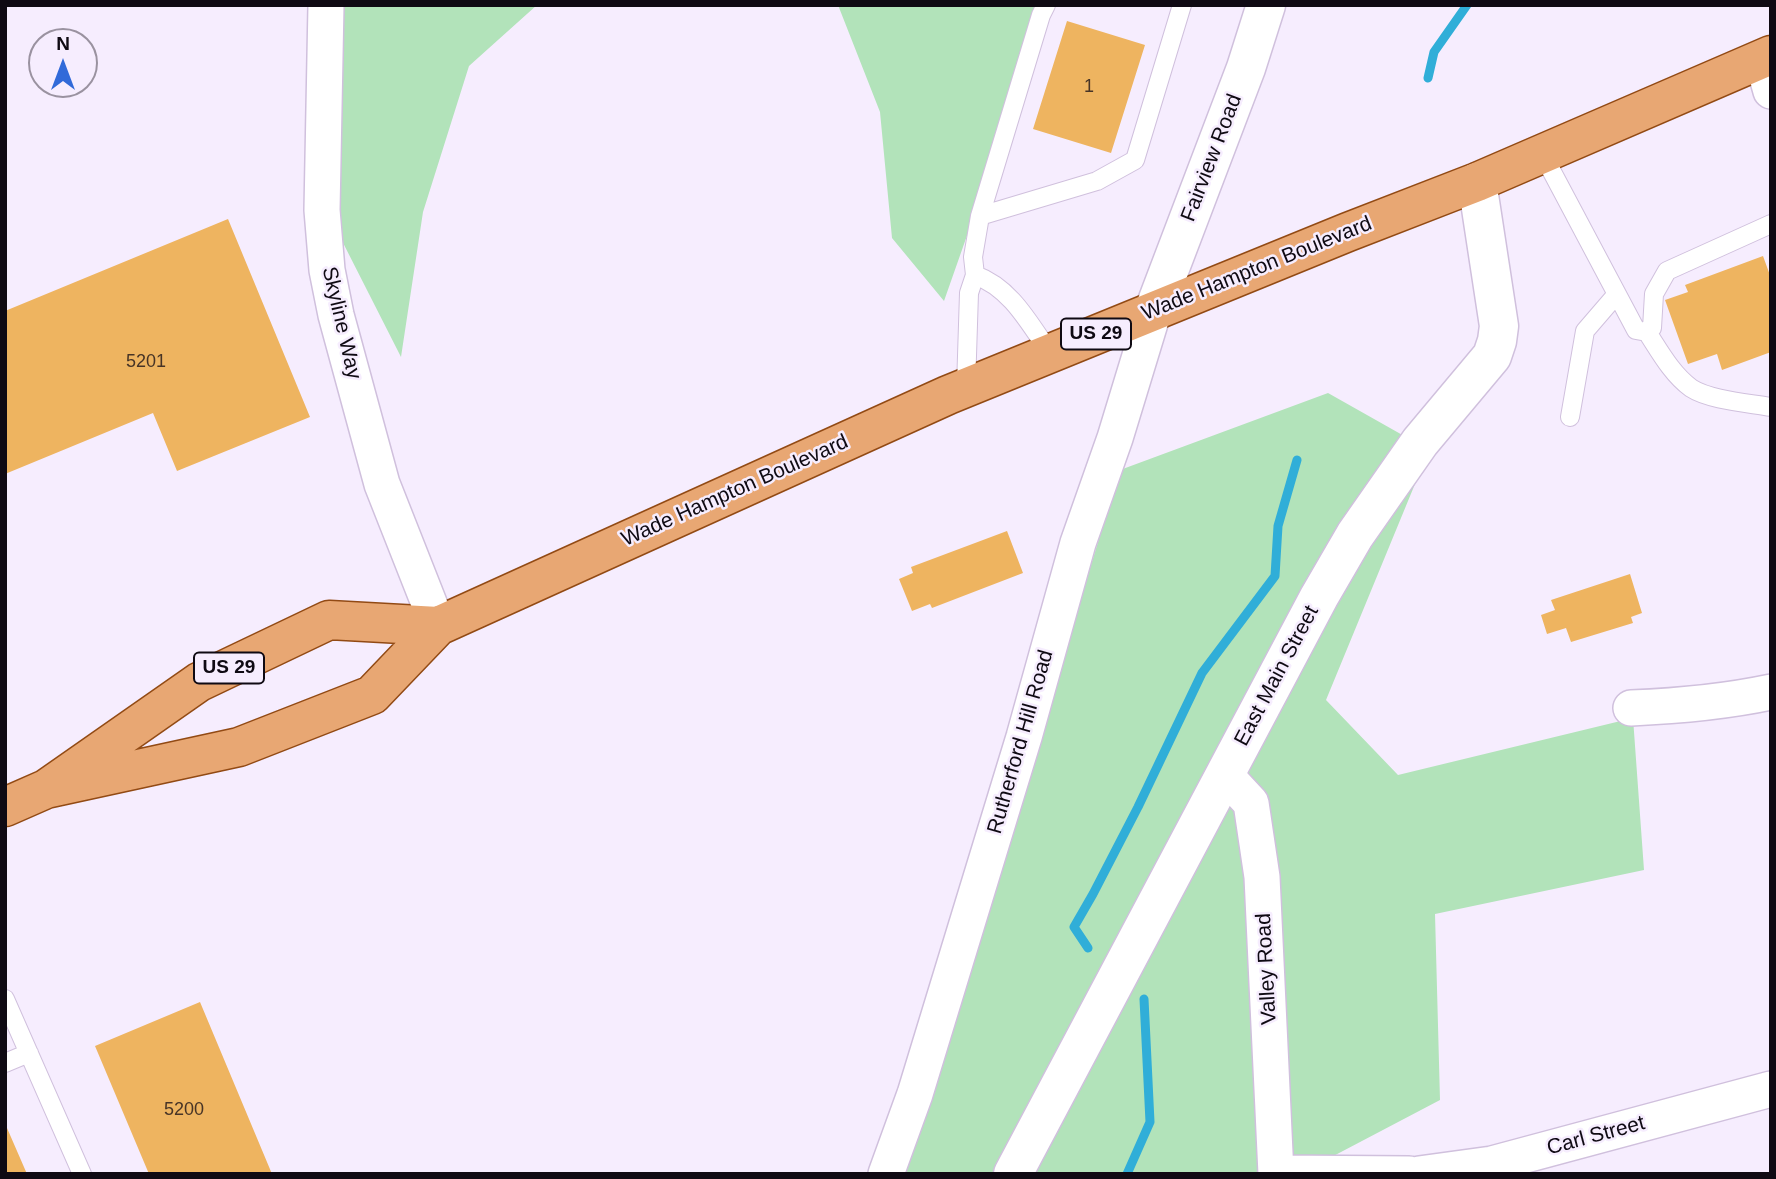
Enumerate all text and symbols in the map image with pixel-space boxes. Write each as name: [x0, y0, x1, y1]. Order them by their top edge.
north arrow: [28, 28, 98, 98]
text: N: [56, 33, 70, 54]
house number: 1: [1084, 76, 1094, 98]
street label: Fairview Road: [1176, 91, 1248, 225]
street label: Wade Hampton Boulevard: [1138, 211, 1376, 327]
street label: Skyline Way: [316, 264, 366, 382]
road number: US 29: [1061, 318, 1131, 350]
house number: 5201: [126, 351, 166, 373]
street label: Wade Hampton Boulevard: [618, 430, 852, 552]
street label: East Main Street: [1229, 602, 1325, 750]
street label: Rutherford Hill Road: [983, 647, 1059, 837]
road number: US 29: [194, 652, 264, 684]
street label: Valley Road: [1251, 913, 1283, 1025]
house number: 5200: [164, 1099, 204, 1121]
street label: Carl Street: [1544, 1111, 1648, 1161]

